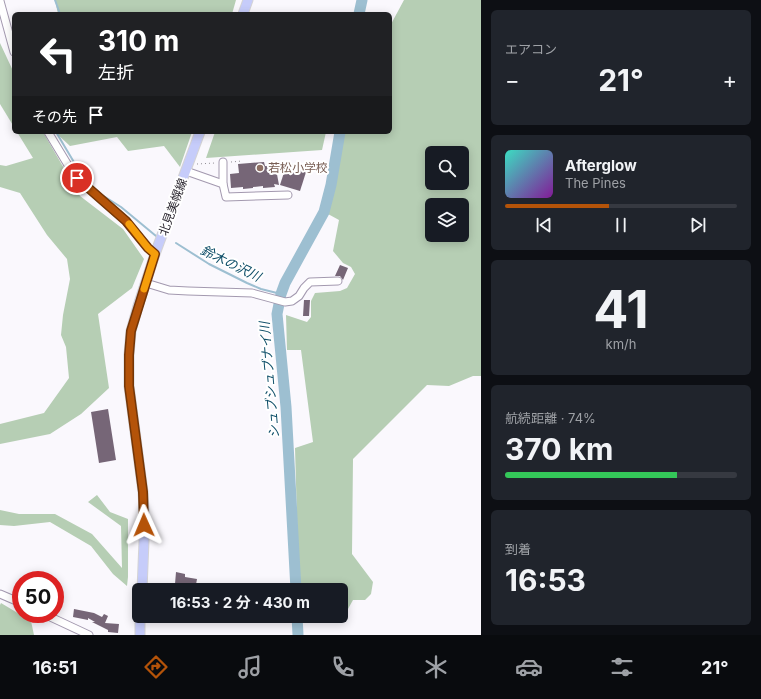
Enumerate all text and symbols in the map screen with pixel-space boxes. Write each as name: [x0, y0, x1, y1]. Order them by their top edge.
text: 310 m: [98, 24, 179, 58]
icon: left: [32, 28, 84, 80]
text: エアコン: [505, 41, 557, 57]
text: 左折: [98, 62, 134, 83]
text: 21°: [598, 62, 644, 98]
text: −: [505, 67, 520, 93]
text: +: [722, 67, 737, 93]
icon: arrive: [85, 104, 107, 126]
text: その先: [32, 107, 77, 126]
map controls: [425, 146, 469, 242]
button: search: [425, 146, 469, 190]
text: Afterglow: [565, 156, 637, 175]
place label: 若松小学校: [268, 160, 328, 175]
pin: [60, 161, 94, 195]
marker: 若松小学校: [255, 163, 265, 173]
icon: arrive: [66, 167, 88, 189]
text: The Pines: [565, 175, 626, 191]
street label: 北見美幌線: [155, 176, 190, 238]
button: layers: [425, 198, 469, 242]
icon: previous: [533, 214, 555, 236]
icon: pause: [610, 214, 632, 236]
icon: next: [687, 214, 709, 236]
water label: 鈴木の沢川: [198, 242, 266, 285]
text: 41: [593, 278, 649, 341]
water label: シュブシュブナイ川: [256, 319, 282, 439]
text: km/h: [606, 336, 636, 352]
text: 航続距離 · 74%: [505, 410, 596, 426]
text: 370 km: [505, 431, 613, 467]
position arrow: [123, 504, 165, 546]
text: 到着: [505, 541, 531, 557]
text: 16:53: [505, 562, 586, 598]
speed limit sign: 50: [12, 571, 64, 623]
text: 16:53 · 2 分 · 430 m: [170, 593, 310, 612]
icon: directions: [142, 653, 170, 681]
icon: music: [236, 653, 264, 681]
icon: phone: [329, 653, 357, 681]
icon: climate: [422, 653, 450, 681]
icon: car: [515, 653, 543, 681]
icon: filters: [608, 653, 636, 681]
text: 16:51: [33, 657, 77, 678]
text: 21°: [701, 657, 728, 678]

